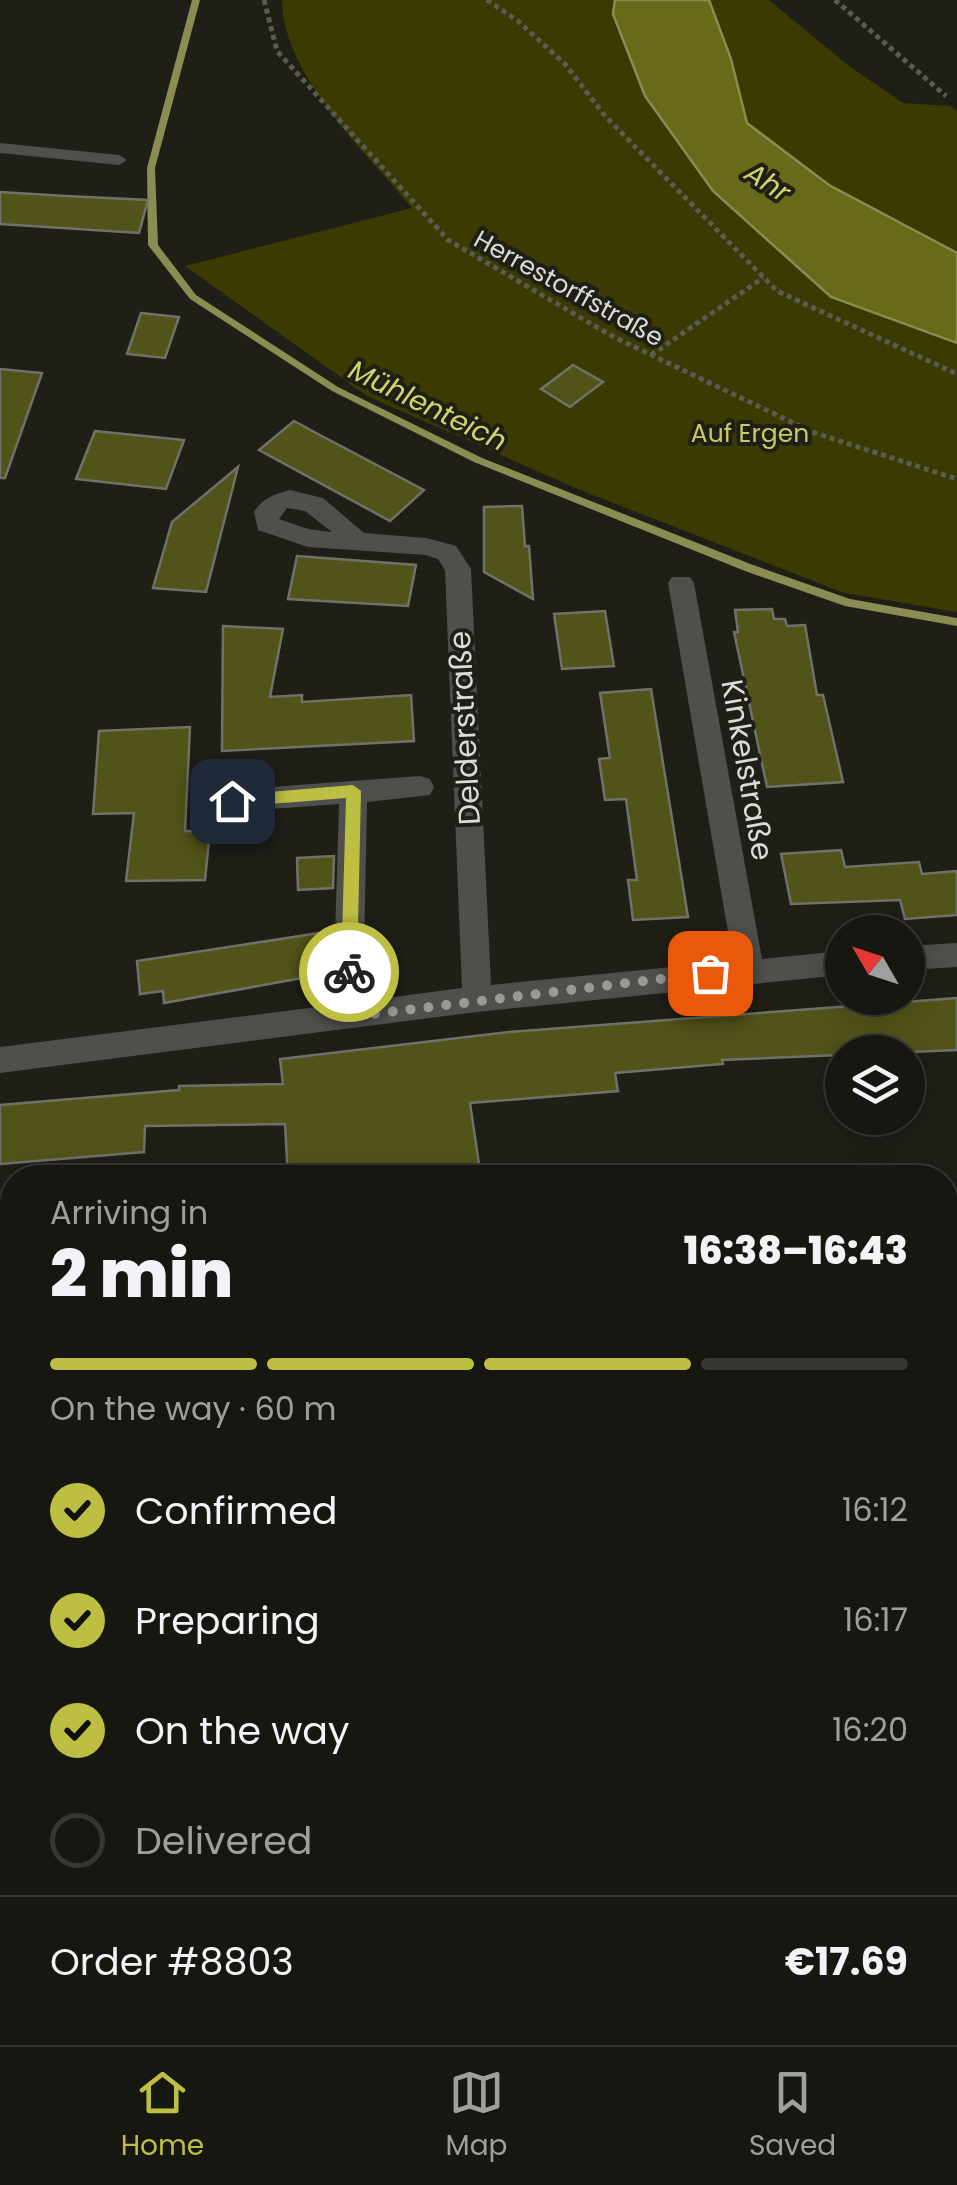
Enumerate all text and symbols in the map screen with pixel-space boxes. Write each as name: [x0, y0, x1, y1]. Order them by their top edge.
water label: Ahr: [736, 153, 799, 212]
street label: Herrestorffstraße: [468, 222, 670, 355]
water label: Mühlenteich: [342, 350, 513, 461]
park label: Auf Ergen: [691, 416, 809, 451]
street label: Delderstraße: [438, 630, 491, 826]
street label: Kinkelstraße: [710, 676, 785, 864]
pin: [190, 759, 275, 844]
icon: home: [205, 774, 260, 829]
north arrow: [825, 915, 925, 1015]
map controls: [825, 915, 925, 1135]
courier: [299, 922, 399, 1022]
pin: [668, 931, 753, 1016]
icon: bike: [322, 945, 377, 1000]
icon: bag: [683, 946, 738, 1001]
button: layers: [825, 1035, 925, 1135]
text: Arriving in: [50, 1190, 208, 1235]
text: 16:38–16:43: [684, 1224, 908, 1277]
text: 2 min: [50, 1229, 233, 1320]
text: On the way · 60 m: [50, 1386, 336, 1431]
icon: check: [50, 1483, 105, 1538]
text: Confirmed: [135, 1484, 337, 1537]
text: 16:12: [842, 1487, 908, 1532]
icon: check: [50, 1593, 105, 1648]
text: Preparing: [135, 1594, 320, 1647]
text: 16:17: [843, 1597, 908, 1642]
icon: check: [50, 1703, 105, 1758]
text: On the way: [135, 1704, 349, 1757]
text: 16:20: [832, 1707, 908, 1752]
text: Delivered: [135, 1814, 312, 1867]
text: Order #8803: [50, 1935, 294, 1988]
text: €17.69: [785, 1935, 908, 1988]
tab: Home: [121, 2065, 204, 2167]
tab: Map: [446, 2065, 508, 2167]
tab: Saved: [749, 2065, 836, 2167]

